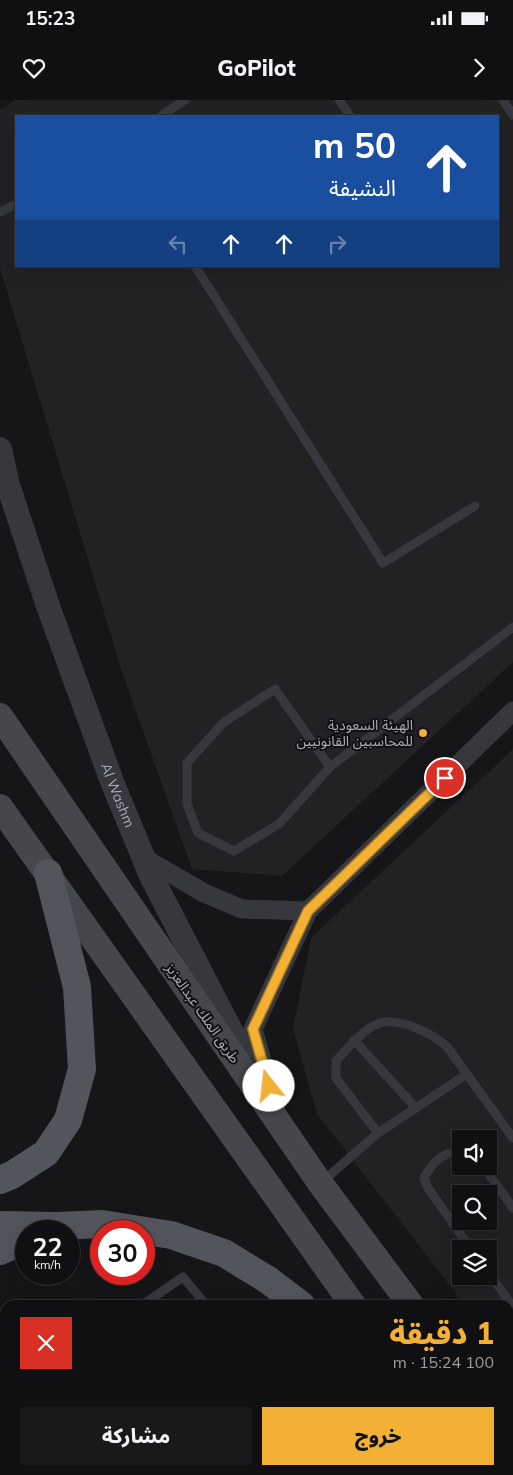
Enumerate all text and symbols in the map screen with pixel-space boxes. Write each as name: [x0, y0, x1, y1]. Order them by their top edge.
text: 15:23: [25, 6, 75, 30]
icon: heart: [20, 54, 48, 82]
text: GoPilot: [217, 54, 296, 82]
icon: forward: [465, 54, 493, 82]
text: 50 m: [313, 123, 396, 167]
icon: ahead: [414, 135, 479, 200]
text: النشيفة: [329, 174, 396, 202]
icon: left: [164, 230, 192, 258]
icon: ahead: [217, 230, 245, 258]
icon: ahead: [270, 230, 298, 258]
icon: right: [323, 230, 351, 258]
place label: الهيئة السعودية للمحاسبين القانونيين: [296, 716, 413, 750]
marker: الهيئة السعودية للمحاسبين القانونيين: [417, 727, 429, 739]
pin: [424, 757, 466, 799]
street label: Al Washm: [97, 760, 139, 830]
icon: arrive: [431, 764, 459, 792]
street label: طريق الملك عبدالعزيز: [160, 959, 244, 1067]
position arrow: [242, 1059, 294, 1111]
map controls: [452, 1130, 497, 1285]
button: sound: [452, 1130, 497, 1175]
button: search: [452, 1185, 497, 1230]
speed limit sign: 30: [90, 1220, 155, 1285]
text: 22: [32, 1231, 63, 1262]
button: layers: [452, 1240, 497, 1285]
text: km/h: [34, 1257, 61, 1272]
text: 1 دقيقة: [389, 1314, 494, 1352]
button: close: [20, 1317, 72, 1369]
text: 100 m · 15:24: [393, 1352, 494, 1372]
button: مشاركة: [20, 1407, 252, 1465]
button: خروج: [262, 1407, 494, 1465]

